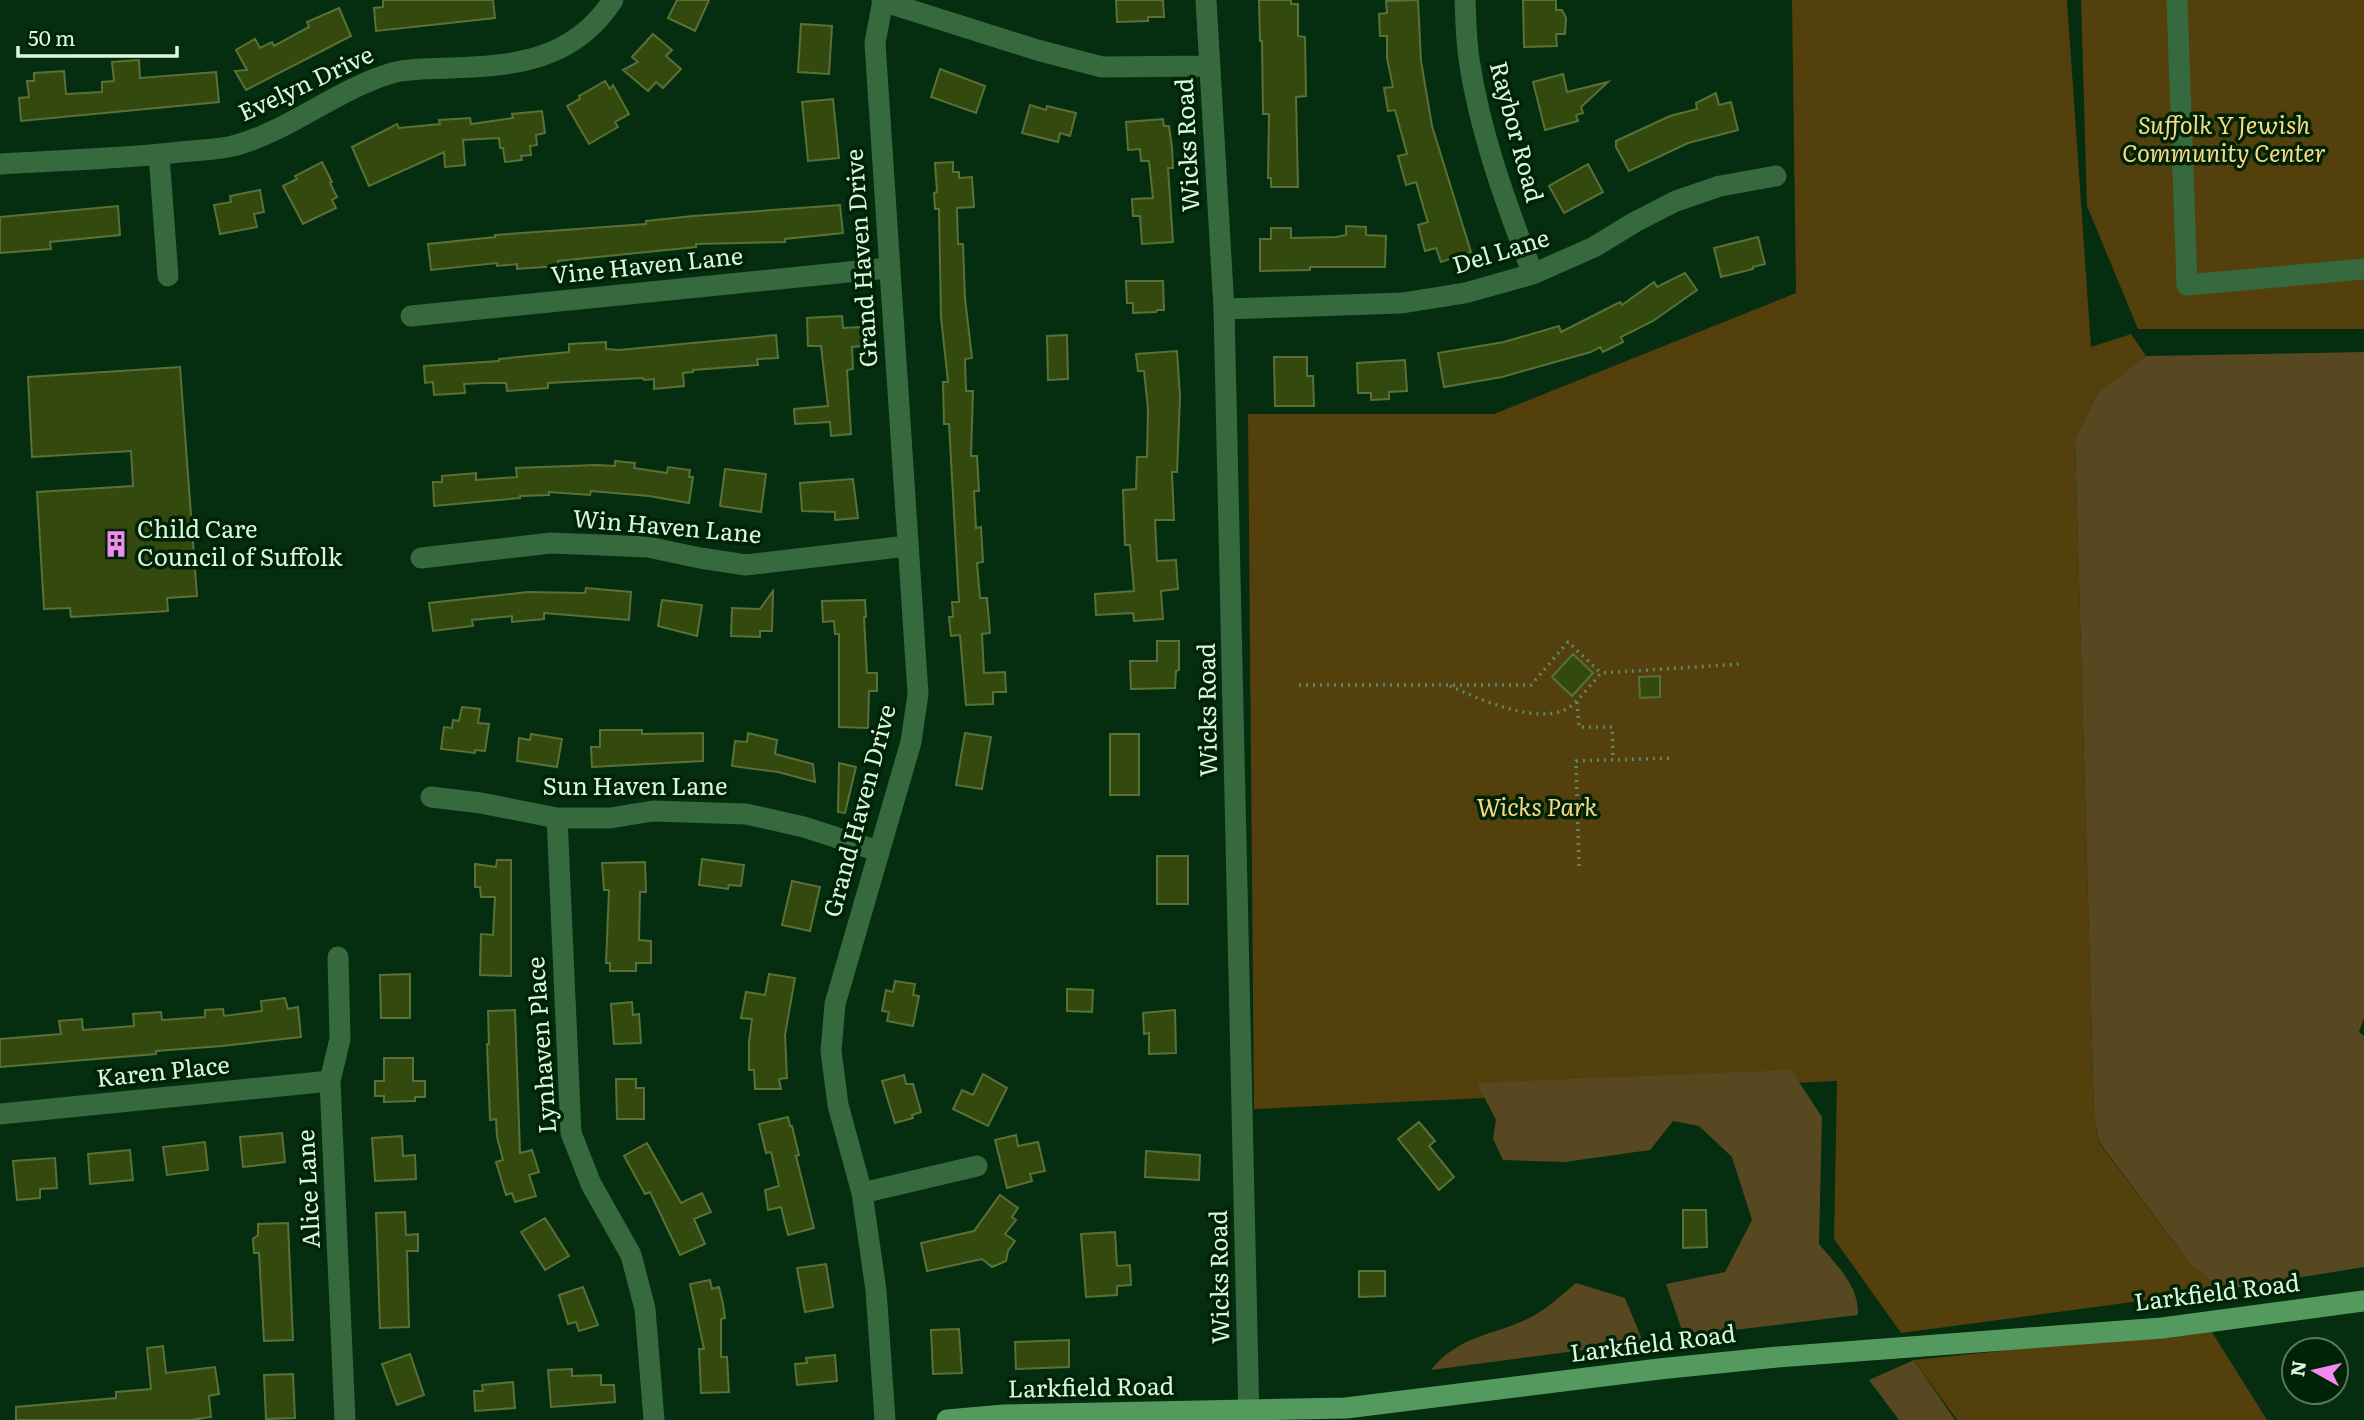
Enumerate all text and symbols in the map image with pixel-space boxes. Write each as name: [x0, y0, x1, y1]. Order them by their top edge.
scale bar: [18, 14, 177, 58]
text: 50 m: [28, 21, 75, 52]
street label: Evelyn Drive: [232, 35, 378, 128]
street label: Raybor Road: [1483, 57, 1554, 206]
street label: Wicks Road: [1165, 77, 1206, 213]
park label: Suffolk Y Jewish Community Center: [2122, 106, 2326, 169]
street label: Grand Haven Drive: [834, 148, 885, 369]
street label: Del Lane: [1448, 218, 1553, 281]
street label: Vine Haven Lane: [549, 236, 745, 291]
street label: Win Haven Lane: [571, 499, 763, 550]
place label: Child Care Council of Suffolk: [137, 510, 343, 573]
building icon: Child Care Council of Suffolk: [101, 529, 131, 559]
street label: Wicks Road: [1187, 642, 1224, 777]
street label: Grand Haven Drive: [812, 700, 903, 921]
street label: Sun Haven Lane: [543, 767, 727, 802]
park label: Wicks Park: [1477, 788, 1598, 823]
street label: Lynhaven Place: [516, 955, 563, 1135]
street label: Karen Place: [94, 1045, 231, 1094]
street label: Alice Lane: [286, 1129, 327, 1249]
street label: Wicks Road: [1199, 1209, 1236, 1344]
street label: Larkfield Road: [2132, 1263, 2302, 1318]
street label: Larkfield Road: [1568, 1314, 1738, 1369]
north arrow: [2280, 1336, 2350, 1406]
text: N: [2282, 1359, 2312, 1378]
street label: Larkfield Road: [1007, 1367, 1175, 1404]

